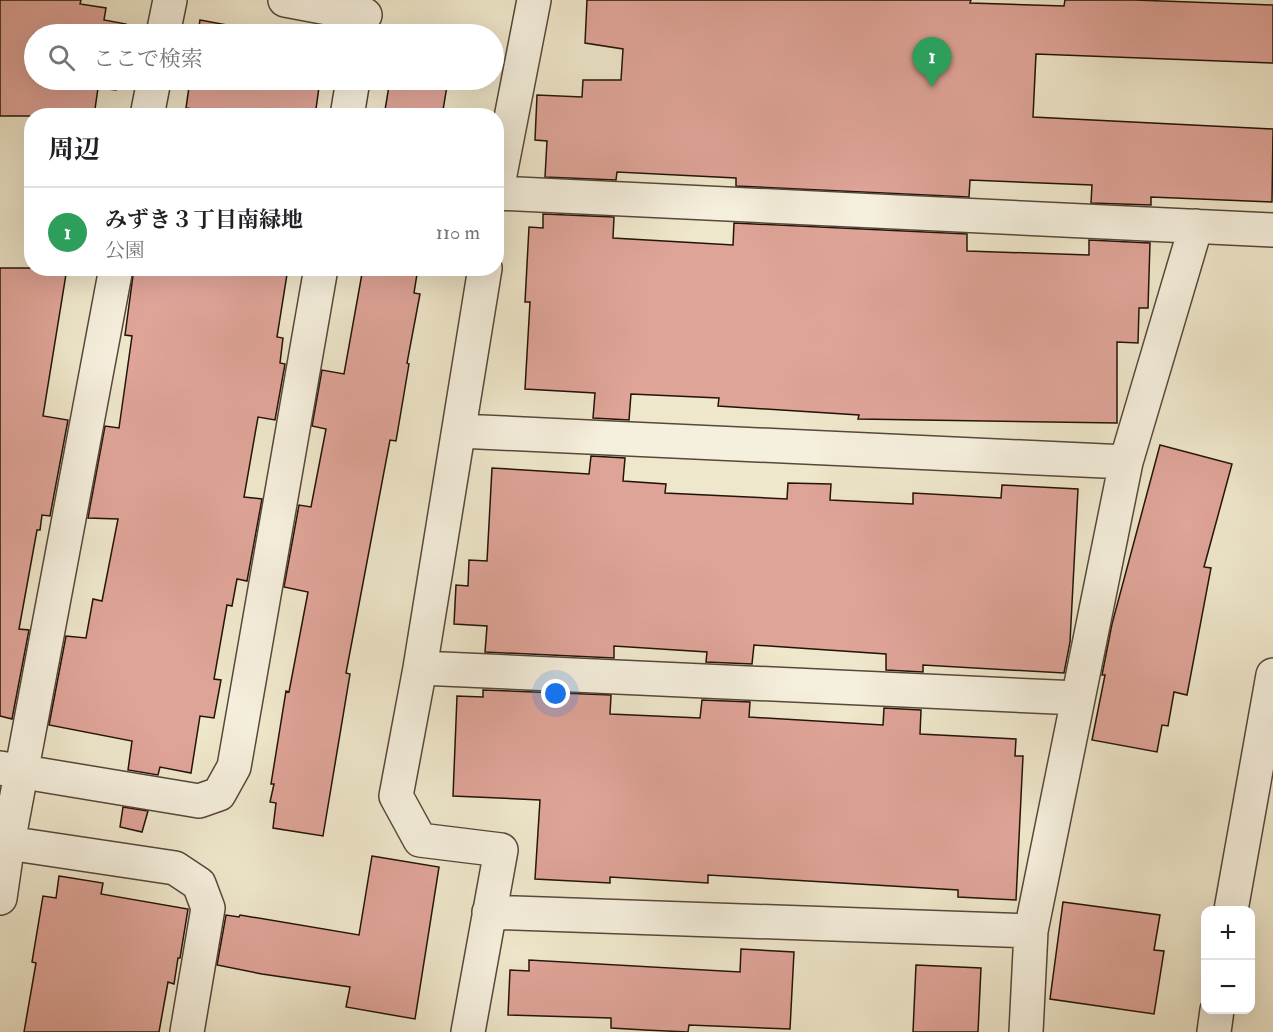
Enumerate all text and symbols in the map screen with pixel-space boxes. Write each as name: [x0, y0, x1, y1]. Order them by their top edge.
search box: [24, 24, 504, 90]
pin: 1: [912, 38, 952, 87]
icon: search: [45, 41, 78, 74]
text: ここで検索: [93, 45, 203, 73]
text: 周辺: [48, 134, 100, 166]
text: みずき３丁目南緑地: [105, 206, 303, 234]
text: 1: [64, 220, 71, 245]
text: 110 m: [436, 220, 480, 245]
text: 公園: [105, 238, 145, 263]
your location: [541, 679, 570, 708]
map controls: [1201, 906, 1255, 1014]
button: +: [1201, 906, 1255, 960]
button: −: [1201, 960, 1255, 1014]

